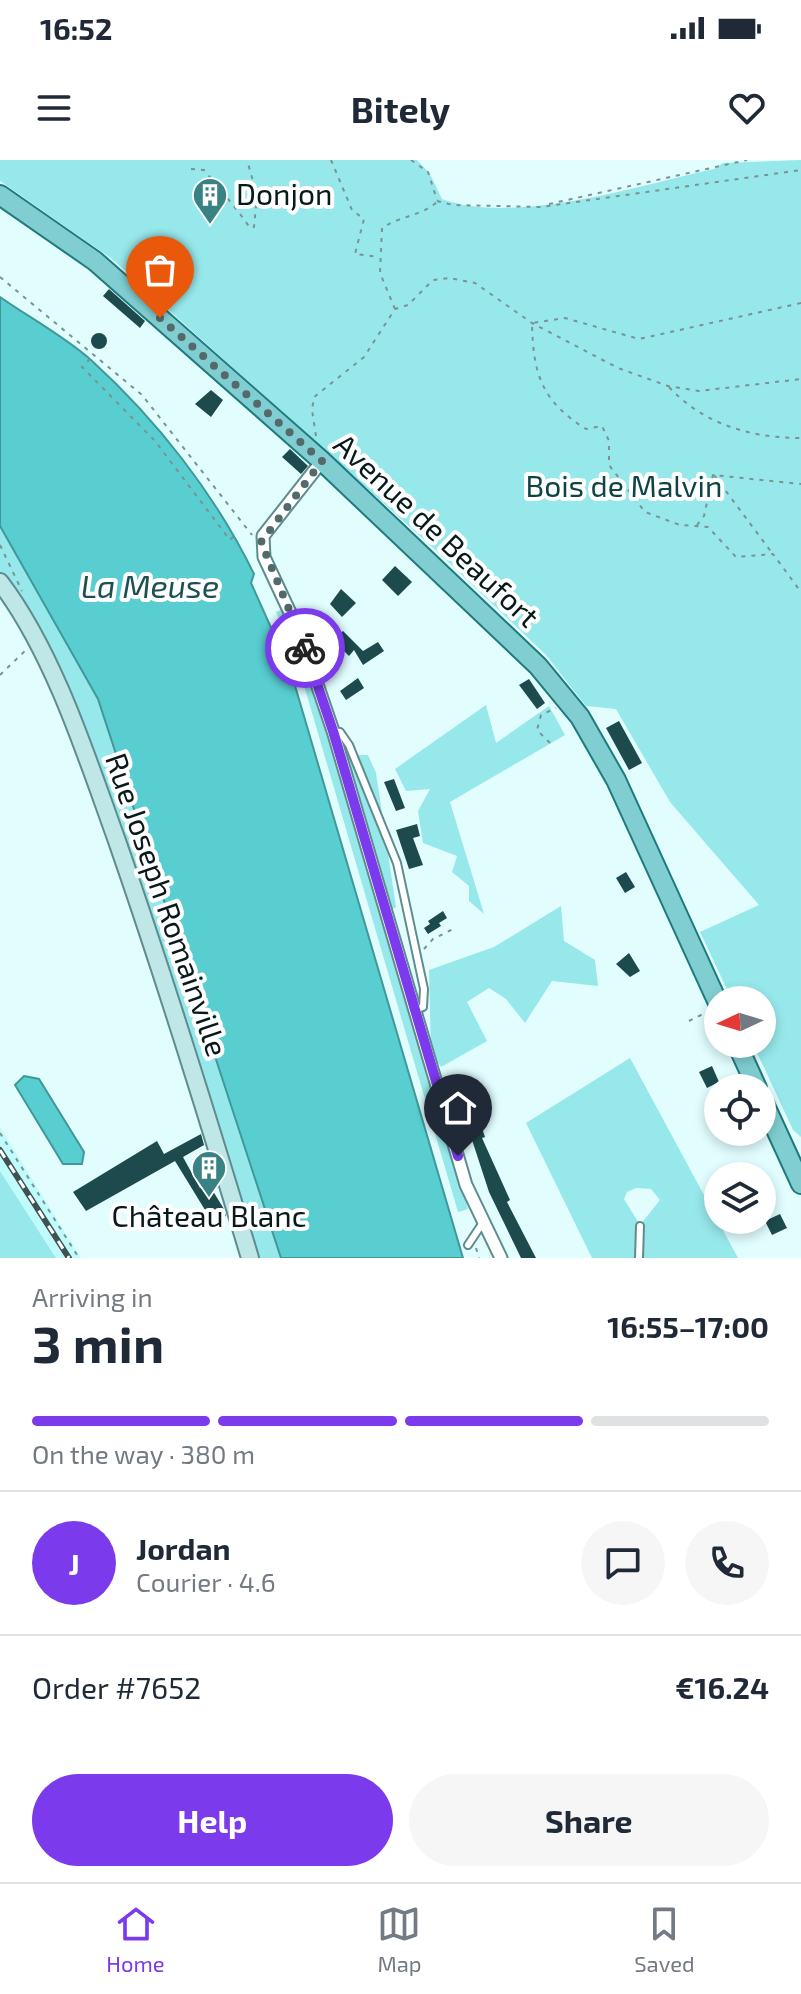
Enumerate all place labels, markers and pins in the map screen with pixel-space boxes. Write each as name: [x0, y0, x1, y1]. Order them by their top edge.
place label: Donjon: [236, 175, 332, 211]
building icon: Donjon: [191, 176, 229, 226]
pin: [126, 236, 194, 318]
pin: [424, 1074, 492, 1156]
building icon: Château Blanc: [190, 1149, 228, 1199]
place label: Château Blanc: [112, 1197, 306, 1233]

